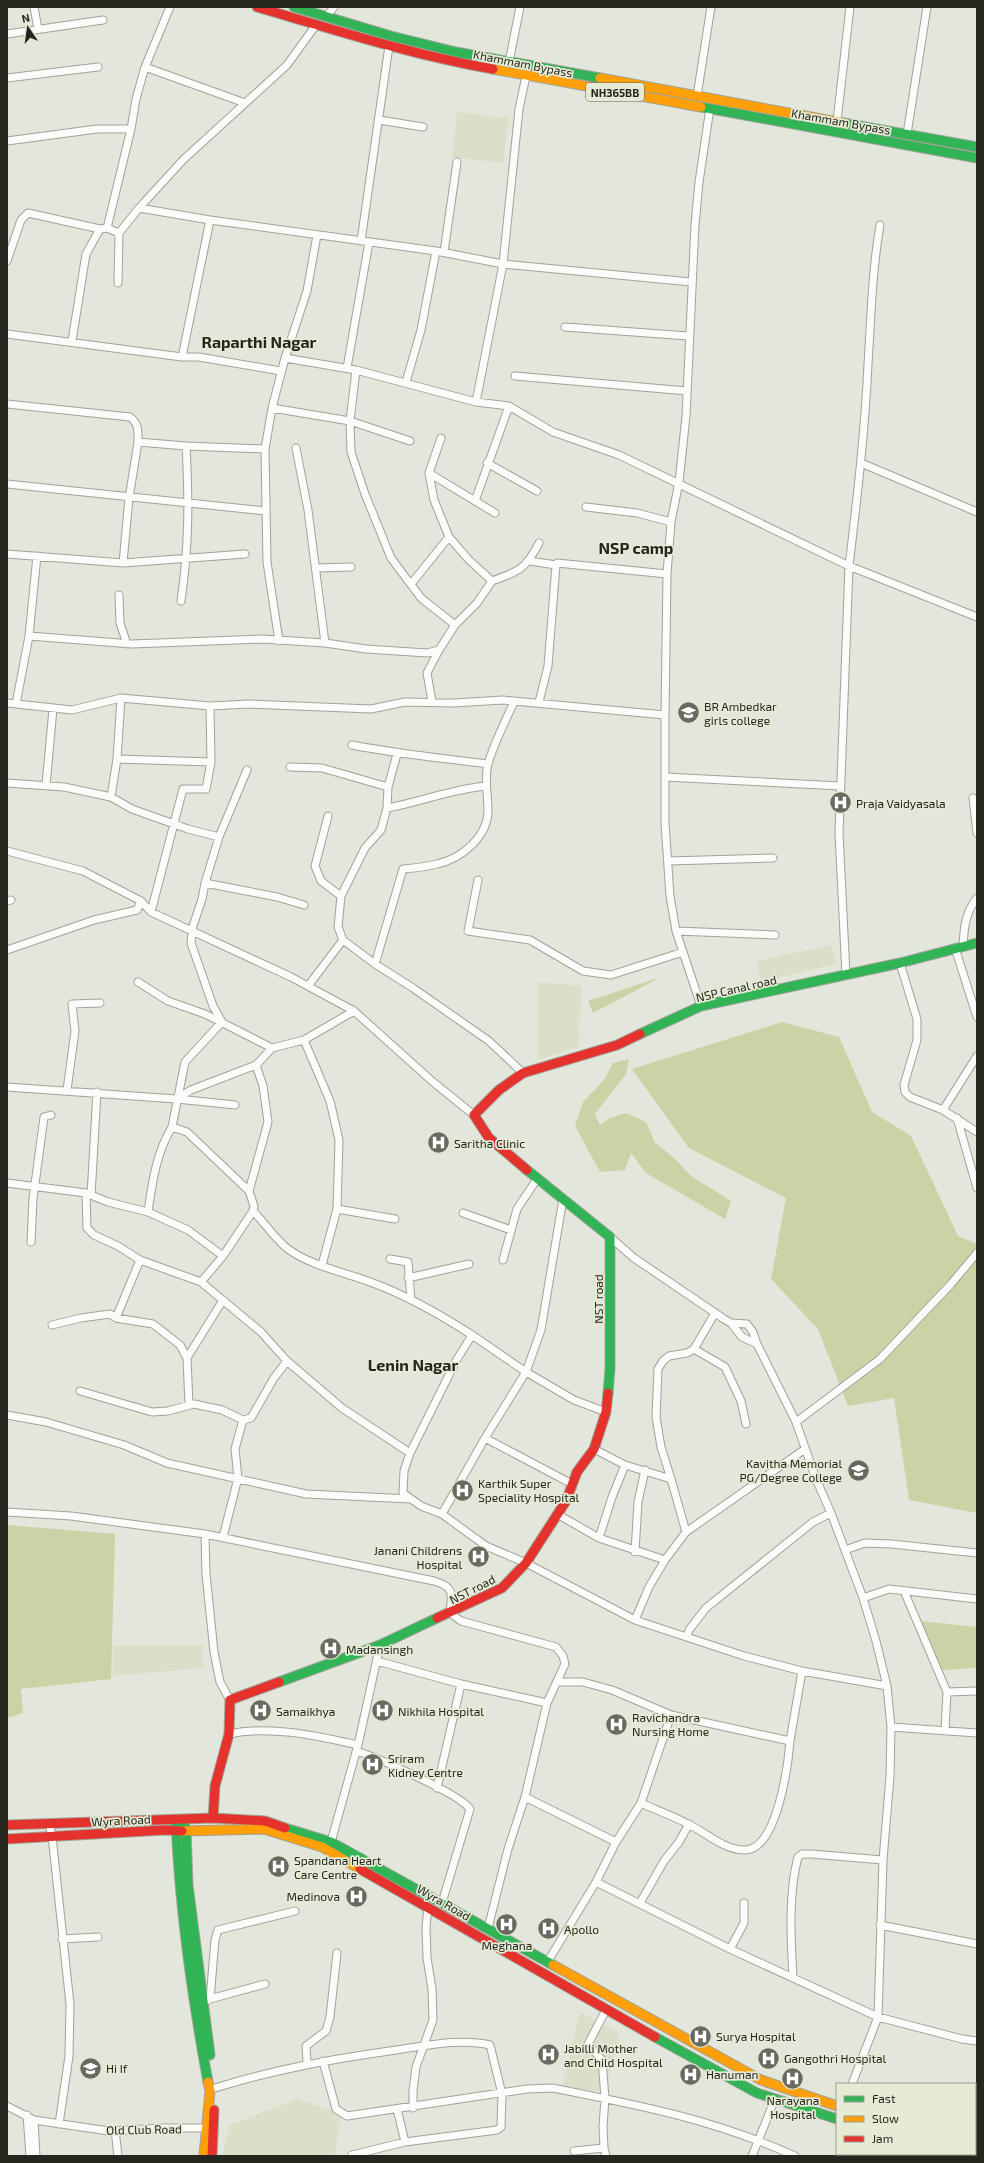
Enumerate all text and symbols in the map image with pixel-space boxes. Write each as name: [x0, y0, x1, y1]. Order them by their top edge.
north arrow: [8, 8, 48, 48]
text: N: [20, 11, 31, 25]
street label: Khammam Bypass: [472, 46, 574, 80]
road number: NH365BB: [586, 83, 644, 101]
street label: Khammam Bypass: [790, 105, 892, 137]
district label: Raparthi Nagar: [202, 332, 317, 351]
district label: NSP camp: [599, 538, 673, 557]
place label: BR Ambedkar girls college: [704, 699, 777, 727]
school or university icon: BR Ambedkar girls college: [675, 700, 701, 726]
hospital icon: Praja Vaidyasala: [828, 790, 854, 816]
place label: Praja Vaidyasala: [856, 796, 946, 811]
street label: NSP Canal road: [694, 972, 778, 1004]
hospital icon: Saritha Clinic: [426, 1130, 452, 1156]
place label: Saritha Clinic: [454, 1136, 525, 1150]
street label: NST road: [591, 1274, 605, 1324]
district label: Lenin Nagar: [368, 1355, 458, 1374]
place label: Kavitha Memorial PG/Degree College: [740, 1456, 842, 1484]
school or university icon: Kavitha Memorial PG/Degree College: [845, 1457, 871, 1483]
place label: Karthik Super Speciality Hospital: [478, 1476, 579, 1504]
hospital icon: Karthik Super Speciality Hospital: [450, 1477, 476, 1503]
place label: Janani Childrens Hospital: [374, 1543, 462, 1571]
hospital icon: Janani Childrens Hospital: [465, 1544, 491, 1570]
street label: NST road: [447, 1572, 497, 1606]
hospital icon: Madansingh: [318, 1636, 344, 1662]
place label: Madansingh: [346, 1642, 413, 1656]
hospital icon: Samaikhya: [247, 1698, 273, 1724]
hospital icon: Nikhila Hospital: [369, 1698, 395, 1724]
place label: Samaikhya: [276, 1704, 335, 1718]
place label: Nikhila Hospital: [398, 1704, 484, 1718]
place label: Ravichandra Nursing Home: [632, 1710, 709, 1738]
hospital icon: Ravichandra Nursing Home: [603, 1711, 629, 1737]
place label: Sriram Kidney Centre: [388, 1751, 463, 1779]
hospital icon: Sriram Kidney Centre: [359, 1752, 385, 1778]
street label: Wyra Road: [91, 1811, 151, 1829]
place label: Spandana Heart Care Centre: [294, 1853, 382, 1881]
hospital icon: Spandana Heart Care Centre: [265, 1854, 291, 1880]
street label: Wyra Road: [415, 1881, 473, 1923]
hospital icon: Medinova: [343, 1883, 369, 1909]
place label: Medinova: [287, 1889, 340, 1903]
hospital icon: Meghana: [494, 1911, 520, 1937]
hospital icon: Apollo: [535, 1916, 561, 1942]
place label: Apollo: [564, 1922, 599, 1936]
place label: Meghana: [482, 1938, 532, 1952]
hospital icon: Surya Hospital: [687, 2023, 713, 2049]
place label: Surya Hospital: [716, 2029, 796, 2043]
place label: Jabilli Mother and Child Hospital: [564, 2041, 663, 2069]
hospital icon: Jabilli Mother and Child Hospital: [536, 2042, 562, 2068]
hospital icon: Gangothri Hospital: [756, 2045, 782, 2071]
place label: Gangothri Hospital: [784, 2051, 887, 2065]
school or university icon: Hi If: [77, 2055, 103, 2081]
place label: Hi If: [106, 2061, 128, 2075]
hospital icon: Hanuman: [677, 2061, 703, 2087]
hospital icon: Narayana Hospital: [780, 2066, 806, 2092]
place label: Hanuman: [706, 2067, 759, 2081]
legend: [836, 2083, 976, 2155]
text: Fast: [872, 2091, 896, 2105]
place label: Narayana Hospital: [767, 2093, 819, 2121]
text: Slow: [872, 2111, 899, 2125]
street label: Old Club Road: [106, 2121, 182, 2137]
text: Jam: [872, 2131, 893, 2145]

